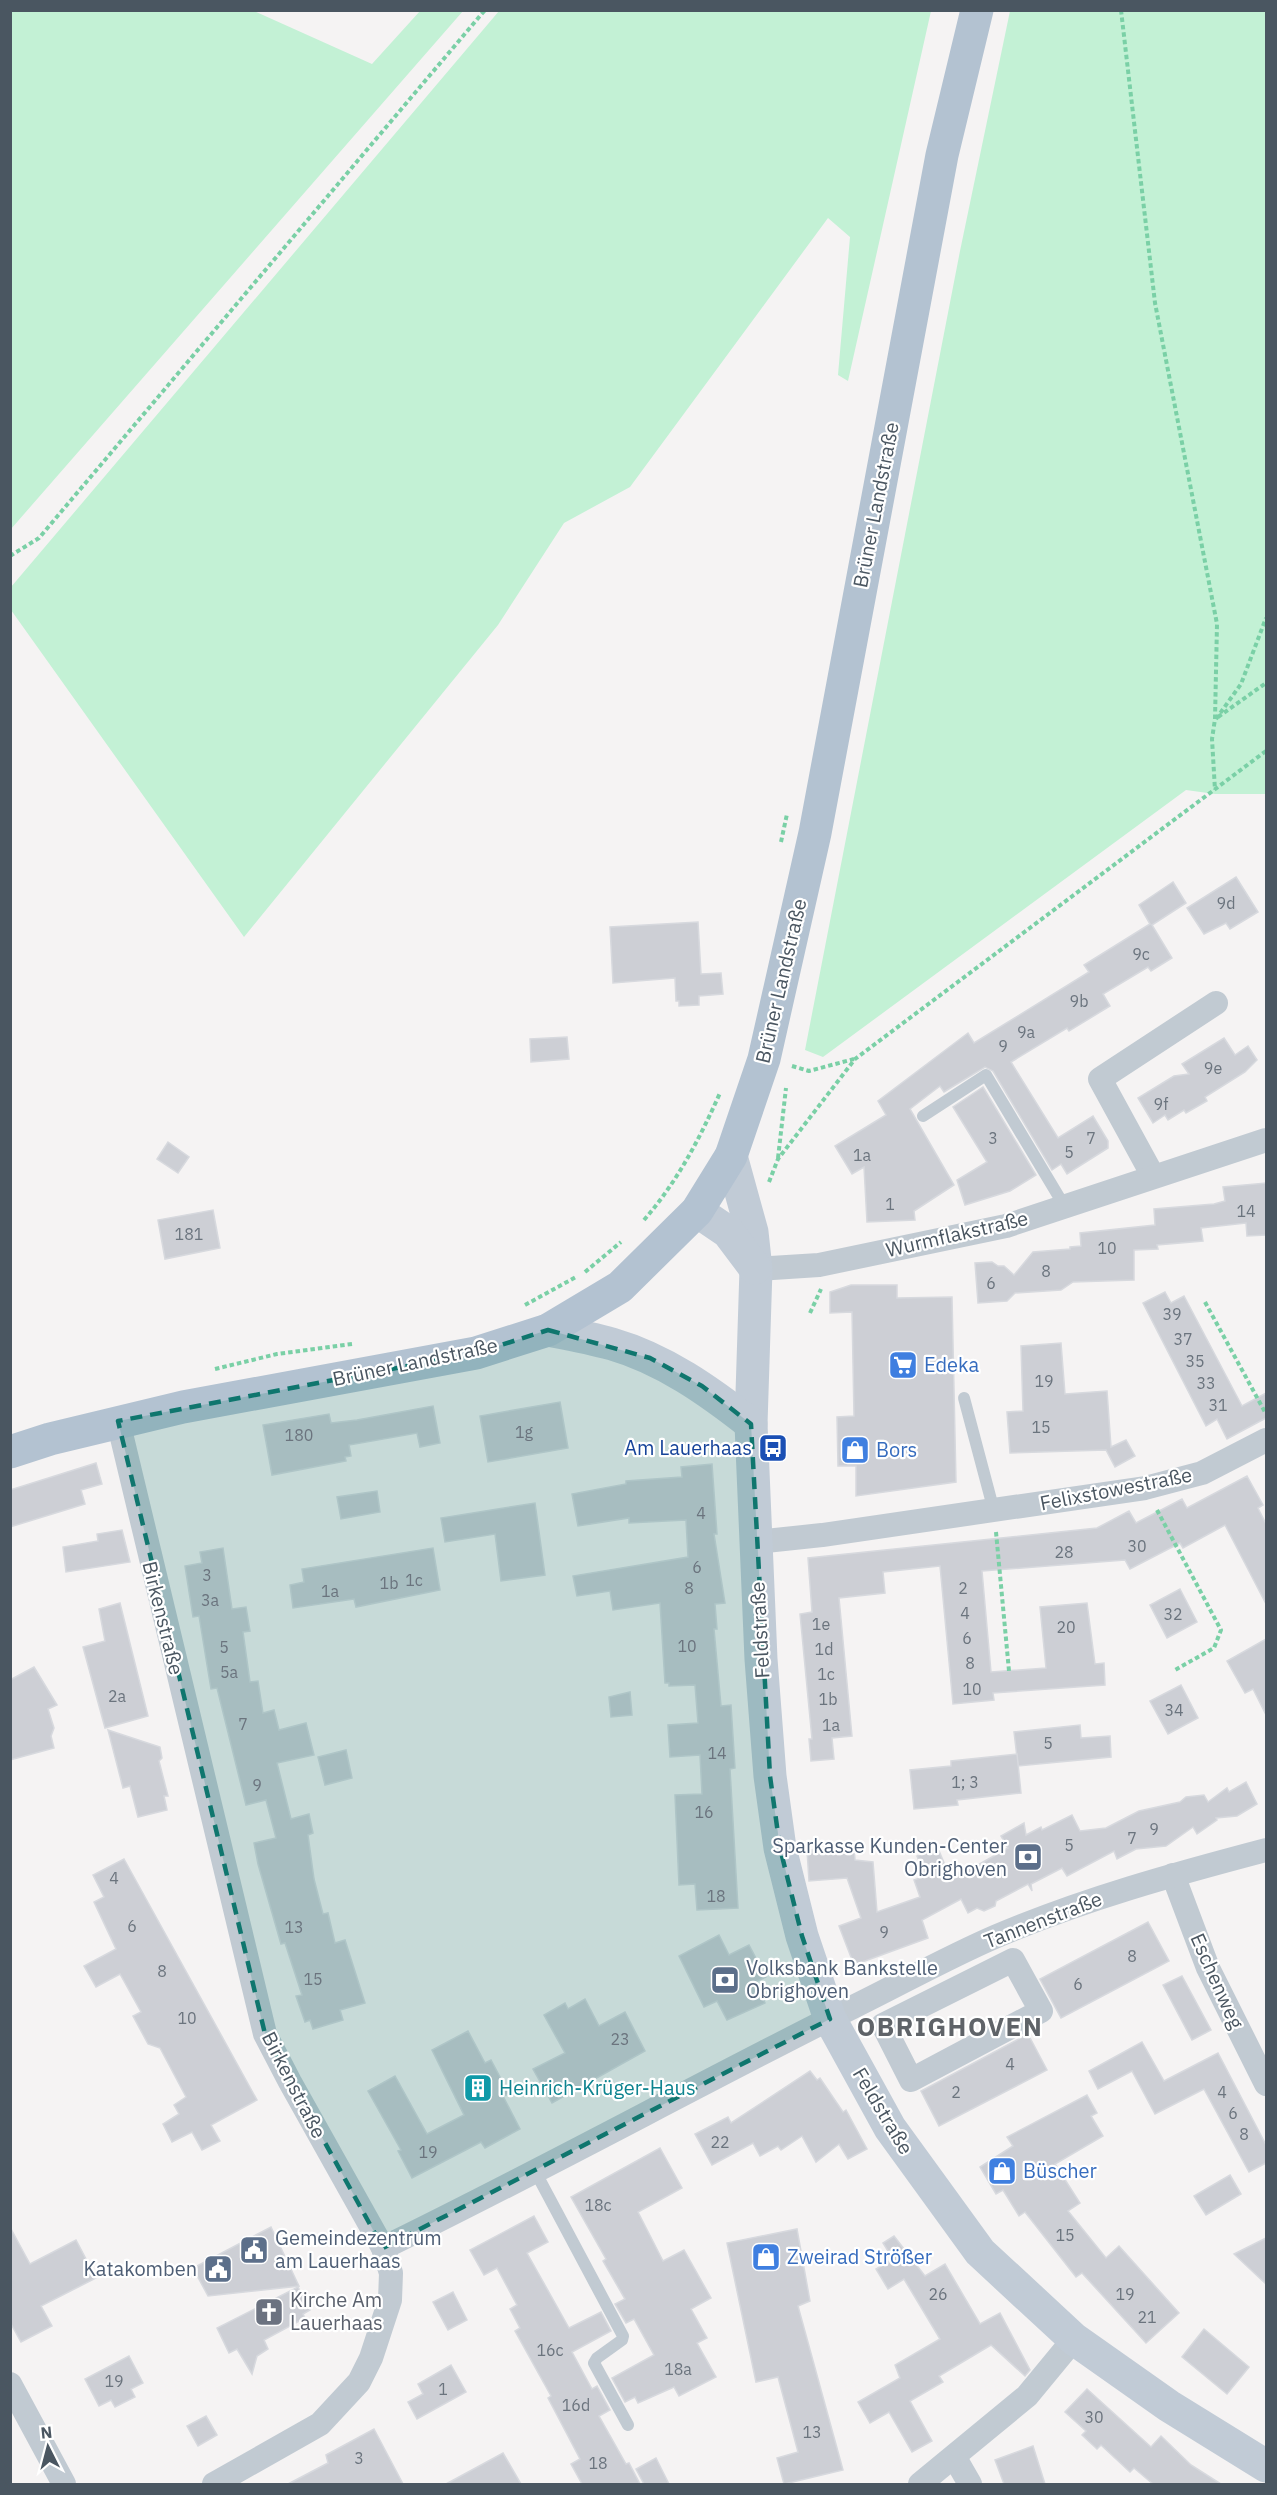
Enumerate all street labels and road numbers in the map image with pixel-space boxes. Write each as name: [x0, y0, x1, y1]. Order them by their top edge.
street label: Brüner Landstraße: [846, 420, 905, 590]
street label: Brüner Landstraße: [748, 896, 813, 1066]
street label: Wurmflakstraße: [883, 1204, 1031, 1263]
street label: Brüner Landstraße: [330, 1331, 500, 1392]
street label: Felixstowestraße: [1038, 1461, 1194, 1516]
street label: Birkenstraße: [136, 1558, 191, 1678]
street label: Feldstraße: [743, 1581, 776, 1679]
street label: Tannenstraße: [980, 1885, 1106, 1954]
street label: Eschenweg: [1184, 1929, 1251, 2033]
street label: Birkenstraße: [256, 2027, 333, 2143]
street label: Feldstraße: [847, 2062, 920, 2159]

